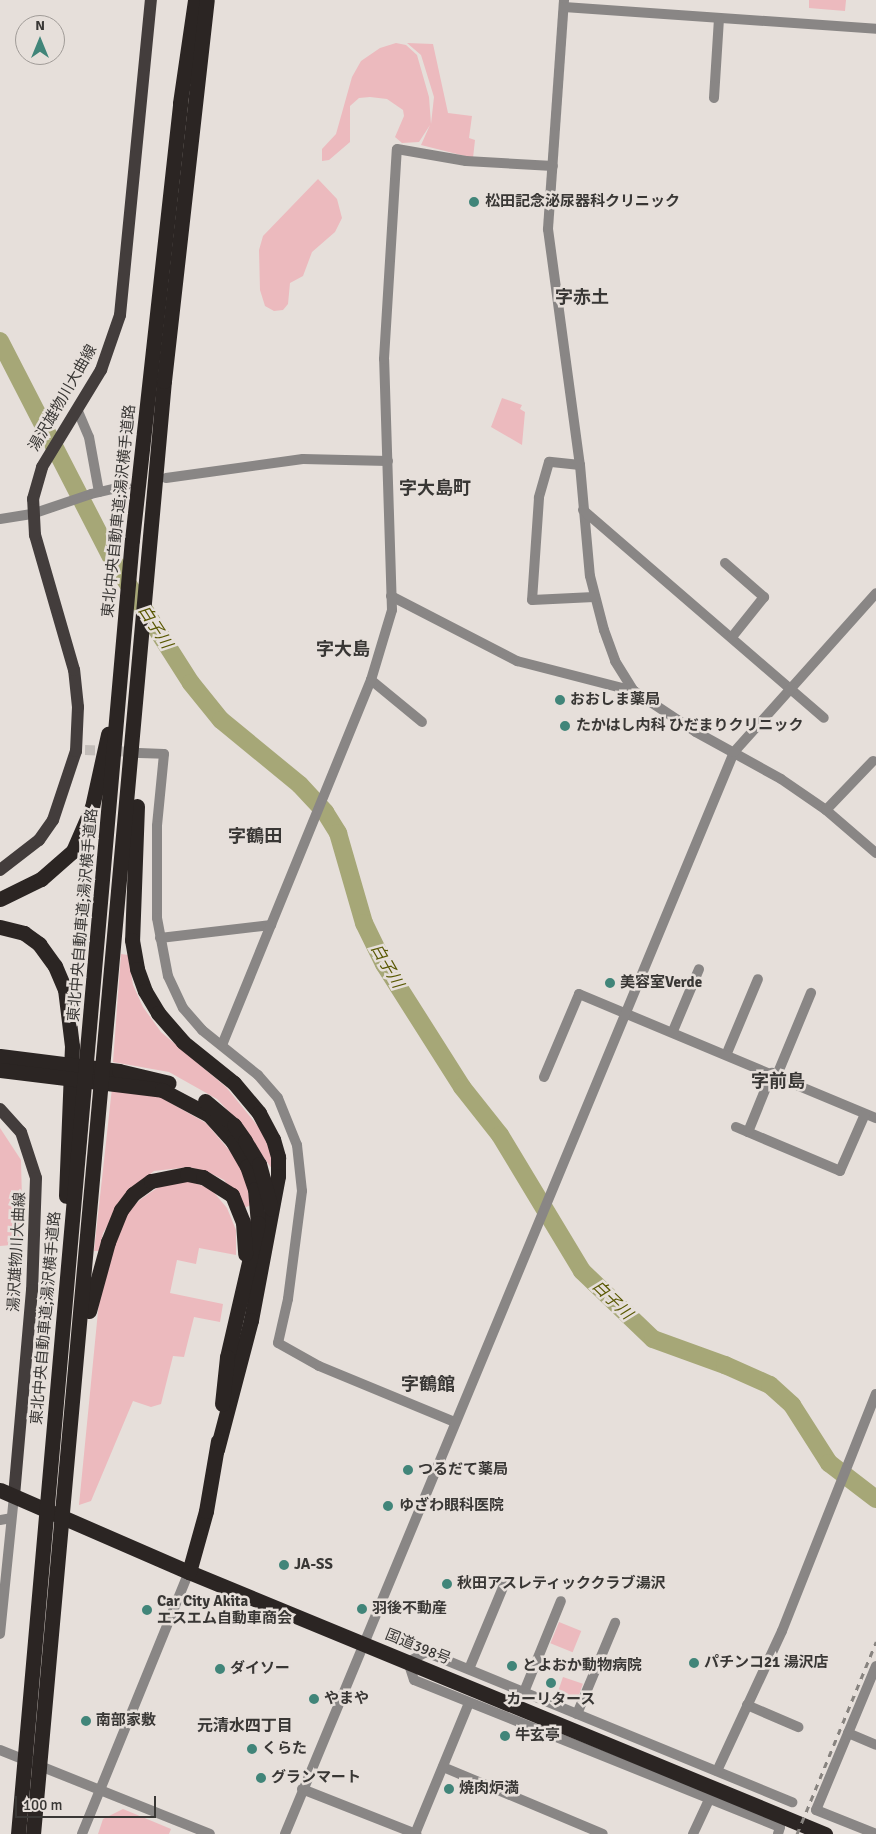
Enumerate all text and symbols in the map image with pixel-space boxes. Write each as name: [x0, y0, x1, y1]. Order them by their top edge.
north arrow: [15, 15, 65, 65]
text: N: [35, 17, 45, 34]
place label: 松田記念泌尿器科クリニック: [485, 193, 680, 211]
marker: 松田記念泌尿器科クリニック: [467, 195, 481, 209]
district label: 字赤土: [555, 286, 609, 308]
street label: 湯沢雄物川大曲線: [25, 342, 101, 454]
street label: 東北中央自動車道;湯沢横手道路: [99, 404, 139, 618]
district label: 字大島町: [399, 477, 471, 499]
water label: 白子川: [134, 602, 176, 652]
district label: 字大島: [316, 638, 370, 660]
place label: おおしま薬局: [570, 691, 660, 709]
marker: おおしま薬局: [554, 694, 566, 706]
place label: たかはし内科 ひだまりクリニック: [576, 717, 804, 735]
marker: たかはし内科 ひだまりクリニック: [558, 719, 572, 733]
street label: 東北中央自動車道;湯沢横手道路: [65, 808, 101, 1022]
district label: 字鶴田: [228, 825, 282, 847]
water label: 白子川: [367, 940, 407, 992]
place label: 美容室Verde: [620, 974, 702, 992]
marker: 美容室Verde: [604, 977, 616, 989]
district label: 字前島: [751, 1070, 805, 1092]
street label: 湯沢雄物川大曲線: [5, 1192, 29, 1312]
street label: 東北中央自動車道;湯沢横手道路: [28, 1211, 64, 1425]
water label: 白子川: [588, 1276, 636, 1324]
district label: 字鶴館: [401, 1373, 455, 1395]
place label: つるだて薬局: [418, 1461, 508, 1479]
marker: つるだて薬局: [402, 1464, 414, 1476]
place label: ゆざわ眼科医院: [399, 1497, 504, 1515]
marker: ゆざわ眼科医院: [381, 1499, 395, 1513]
place label: JA-SS: [294, 1556, 333, 1574]
marker: JA-SS: [278, 1559, 290, 1571]
place label: 秋田アスレティッククラブ湯沢: [457, 1575, 667, 1593]
marker: 秋田アスレティッククラブ湯沢: [441, 1578, 453, 1590]
place label: Car City Akita エスエム自動車商会: [157, 1592, 292, 1627]
place label: 羽後不動産: [372, 1600, 447, 1618]
marker: 羽後不動産: [356, 1603, 368, 1615]
marker: Car City Akita エスエム自動車商会: [141, 1604, 153, 1616]
street label: 国道398号: [383, 1626, 453, 1668]
place label: パチンコ21 湯沢店: [704, 1654, 828, 1672]
place label: とよおか動物病院: [522, 1657, 642, 1675]
marker: パチンコ21 湯沢店: [688, 1657, 700, 1669]
place label: ダイソー: [230, 1660, 290, 1678]
marker: とよおか動物病院: [506, 1660, 518, 1672]
marker: ダイソー: [214, 1663, 226, 1675]
marker: カーリタース: [545, 1677, 557, 1689]
place label: やまや: [324, 1690, 369, 1708]
place label: カーリタース: [506, 1691, 596, 1709]
marker: やまや: [308, 1693, 320, 1705]
place label: 南部家敷: [96, 1712, 156, 1730]
marker: 南部家敷: [80, 1715, 92, 1727]
district label: 元清水四丁目: [197, 1716, 293, 1736]
place label: 牛玄亭: [515, 1727, 560, 1745]
marker: 牛玄亭: [499, 1730, 511, 1742]
place label: くらた: [262, 1740, 307, 1758]
marker: くらた: [246, 1743, 258, 1755]
place label: グランマート: [271, 1769, 361, 1787]
marker: グランマート: [255, 1772, 267, 1784]
place label: 焼肉炉満: [459, 1780, 519, 1798]
marker: 焼肉炉満: [443, 1783, 455, 1795]
scale bar: [18, 1786, 159, 1818]
text: 100 m: [23, 1796, 63, 1814]

